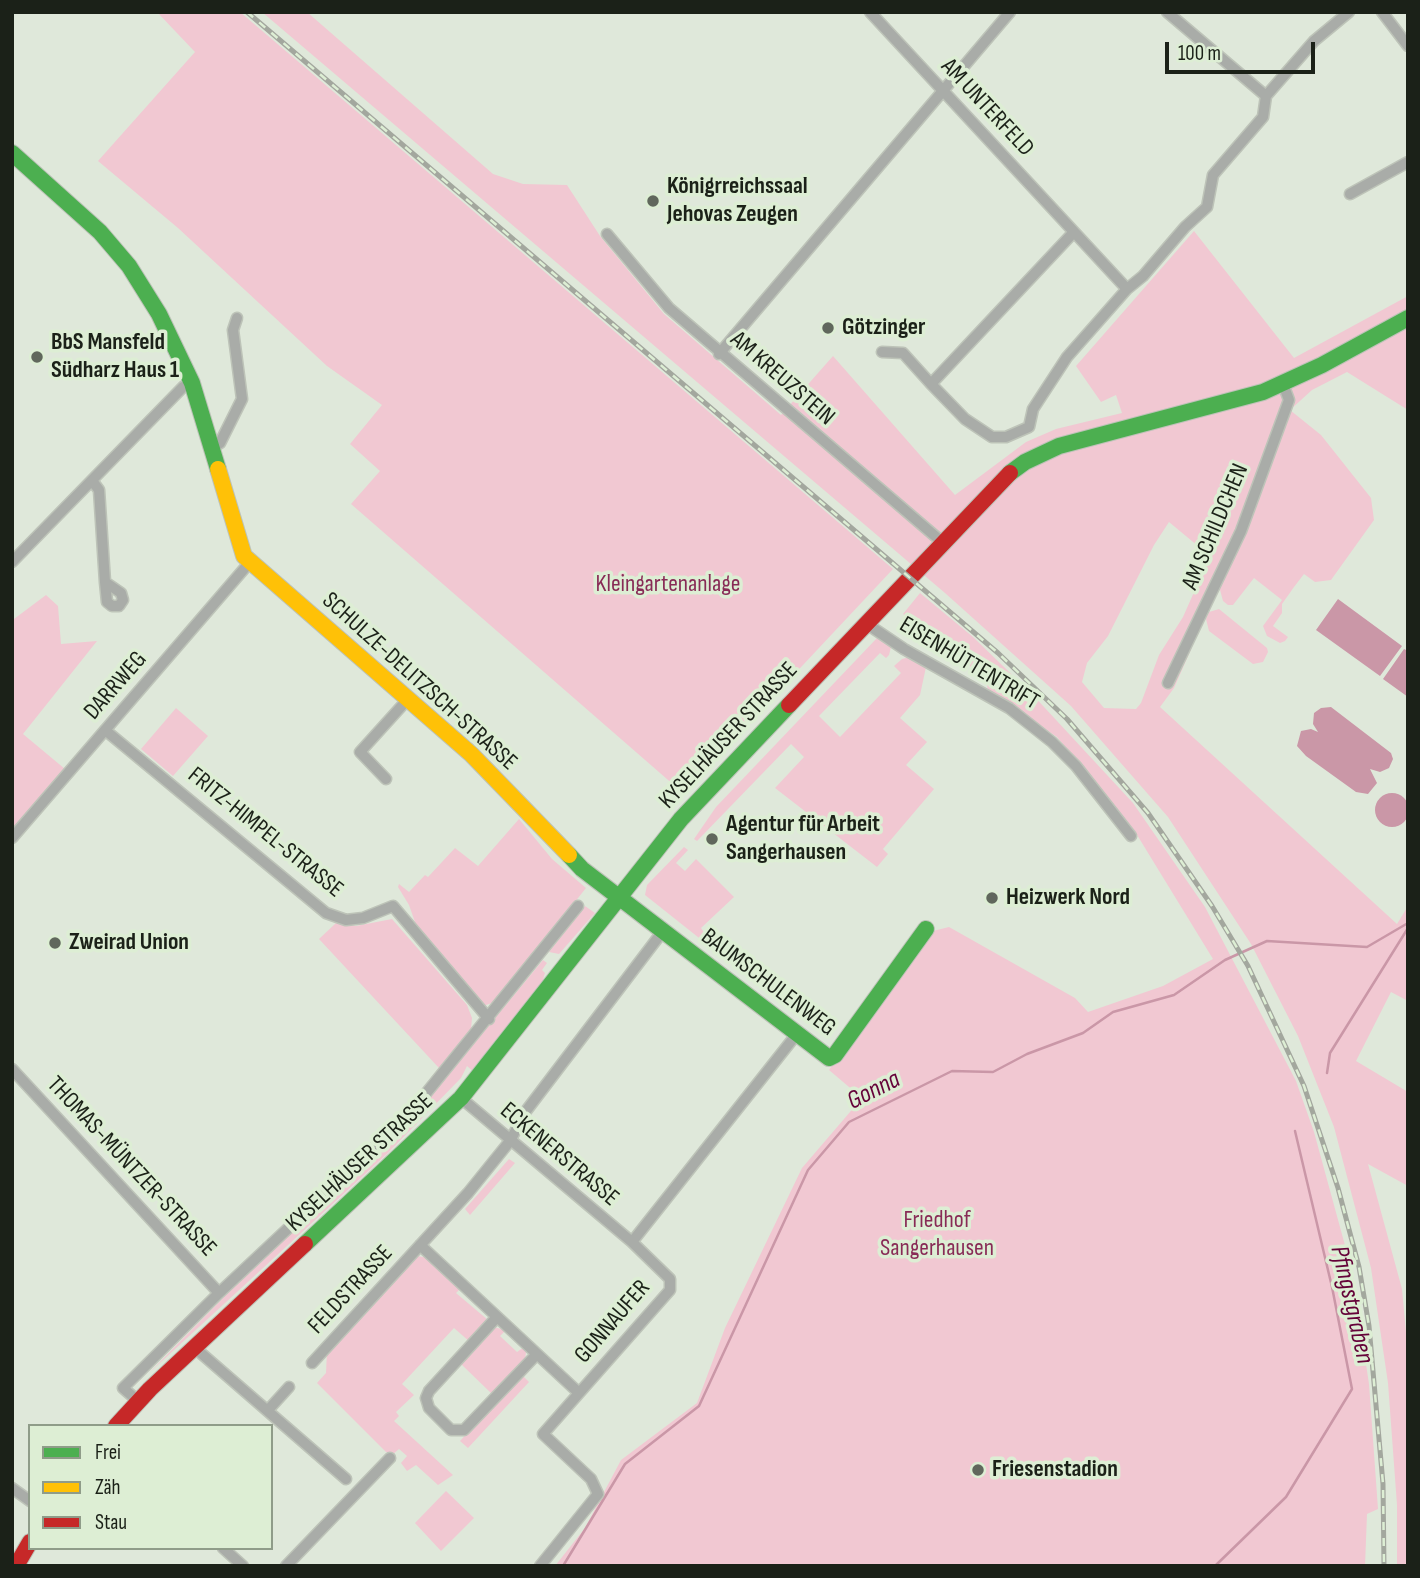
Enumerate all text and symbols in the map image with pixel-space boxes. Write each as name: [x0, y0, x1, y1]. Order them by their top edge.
scale bar: [1168, 28, 1318, 72]
text: 100 m: [1178, 41, 1221, 66]
street label: AM UNTERFELD: [934, 53, 1040, 163]
place label: Königrreichssaal Jehovas Zeugen: [667, 173, 808, 229]
marker: Königrreichssaal Jehovas Zeugen: [645, 193, 661, 209]
place label: Götzinger: [842, 314, 925, 342]
marker: Götzinger: [820, 320, 836, 336]
street label: AM KREUZSTEIN: [724, 326, 840, 432]
place label: BbS Mansfeld Südharz Haus 1: [51, 329, 179, 385]
marker: BbS Mansfeld Südharz Haus 1: [29, 349, 45, 365]
street label: AM SCHILDCHEN: [1177, 460, 1255, 594]
park label: Kleingartenanlage: [596, 571, 740, 599]
street label: SCHULZE-DELITZSCH-STRASSE: [316, 587, 522, 777]
street label: EISENHÜTTENTRIFT: [894, 611, 1044, 717]
street label: DARRWEG: [79, 646, 153, 726]
street label: KYSELHÄUSER STRASSE: [654, 657, 804, 815]
street label: FRITZ-HIMPEL-STRASSE: [182, 762, 348, 904]
place label: Agentur für Arbeit Sangerhausen: [726, 811, 880, 867]
marker: Agentur für Arbeit Sangerhausen: [704, 831, 720, 847]
place label: Heizwerk Nord: [1006, 884, 1130, 912]
marker: Heizwerk Nord: [984, 890, 1000, 906]
street label: BAUMSCHULENWEG: [695, 923, 841, 1043]
place label: Zweirad Union: [69, 929, 189, 957]
marker: Zweirad Union: [47, 935, 63, 951]
water label: Gonna: [842, 1064, 906, 1118]
street label: THOMAS-MÜNTZER-STRASSE: [40, 1071, 222, 1263]
street label: KYSELHÄUSER STRASSE: [281, 1088, 439, 1238]
street label: ECKENERSTRASSE: [494, 1097, 624, 1213]
park label: Friedhof Sangerhausen: [880, 1207, 994, 1263]
street label: FELDSTRASSE: [303, 1240, 399, 1340]
water label: Pfingstgraben: [1322, 1243, 1380, 1367]
street label: GONNAUFER: [569, 1275, 657, 1369]
legend: [28, 1424, 273, 1550]
text: Frei: [95, 1440, 121, 1465]
place label: Friesenstadion: [992, 1456, 1118, 1484]
marker: Friesenstadion: [970, 1462, 986, 1478]
text: Zäh: [95, 1475, 121, 1500]
text: Stau: [95, 1510, 127, 1535]

